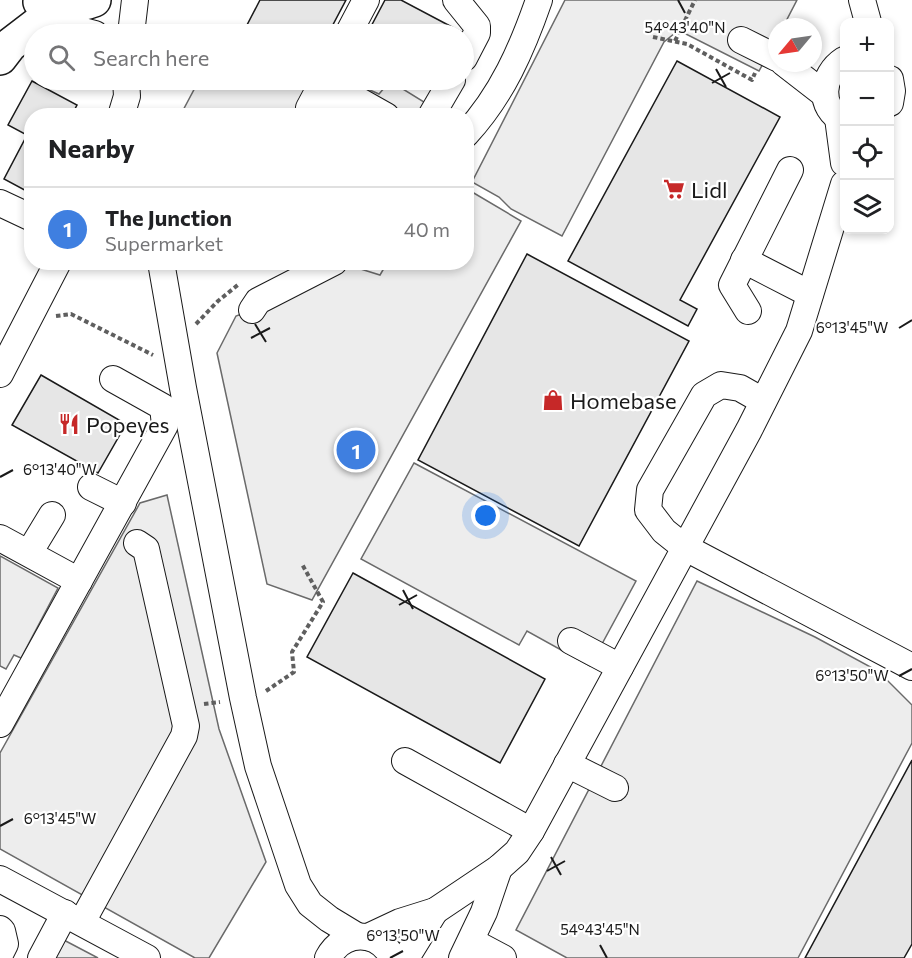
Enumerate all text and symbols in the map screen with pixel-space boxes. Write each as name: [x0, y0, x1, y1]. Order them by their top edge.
text: 54°43'40"N: [645, 18, 725, 36]
north arrow: [768, 18, 822, 72]
map controls: [840, 18, 894, 234]
button: +: [840, 18, 894, 72]
search box: [24, 24, 474, 90]
icon: search: [45, 41, 78, 74]
text: Search here: [93, 44, 209, 71]
button: −: [840, 72, 894, 126]
button: locate: [840, 126, 894, 180]
text: Nearby: [48, 132, 135, 163]
place label: Lidl: [691, 176, 728, 203]
supermarket icon: Lidl: [662, 177, 686, 201]
button: layers: [840, 180, 894, 234]
text: The Junction: [105, 204, 232, 231]
text: 1: [63, 217, 72, 241]
text: 40 m: [404, 217, 450, 241]
text: Supermarket: [105, 231, 223, 255]
text: 6°13'45"W: [816, 318, 888, 336]
place label: Homebase: [570, 387, 677, 414]
shop icon: Homebase: [541, 388, 565, 412]
place label: Popeyes: [86, 411, 170, 438]
restaurant icon: Popeyes: [57, 412, 81, 436]
pin: 1: [336, 428, 376, 472]
text: 6°13'40"W: [23, 460, 97, 478]
your location: [471, 501, 500, 530]
text: 6°13'50"W: [815, 666, 889, 684]
text: 6°13'45"W: [24, 809, 96, 827]
text: 54°43'45"N: [560, 920, 640, 938]
text: 6°13'50"W: [366, 926, 440, 944]

